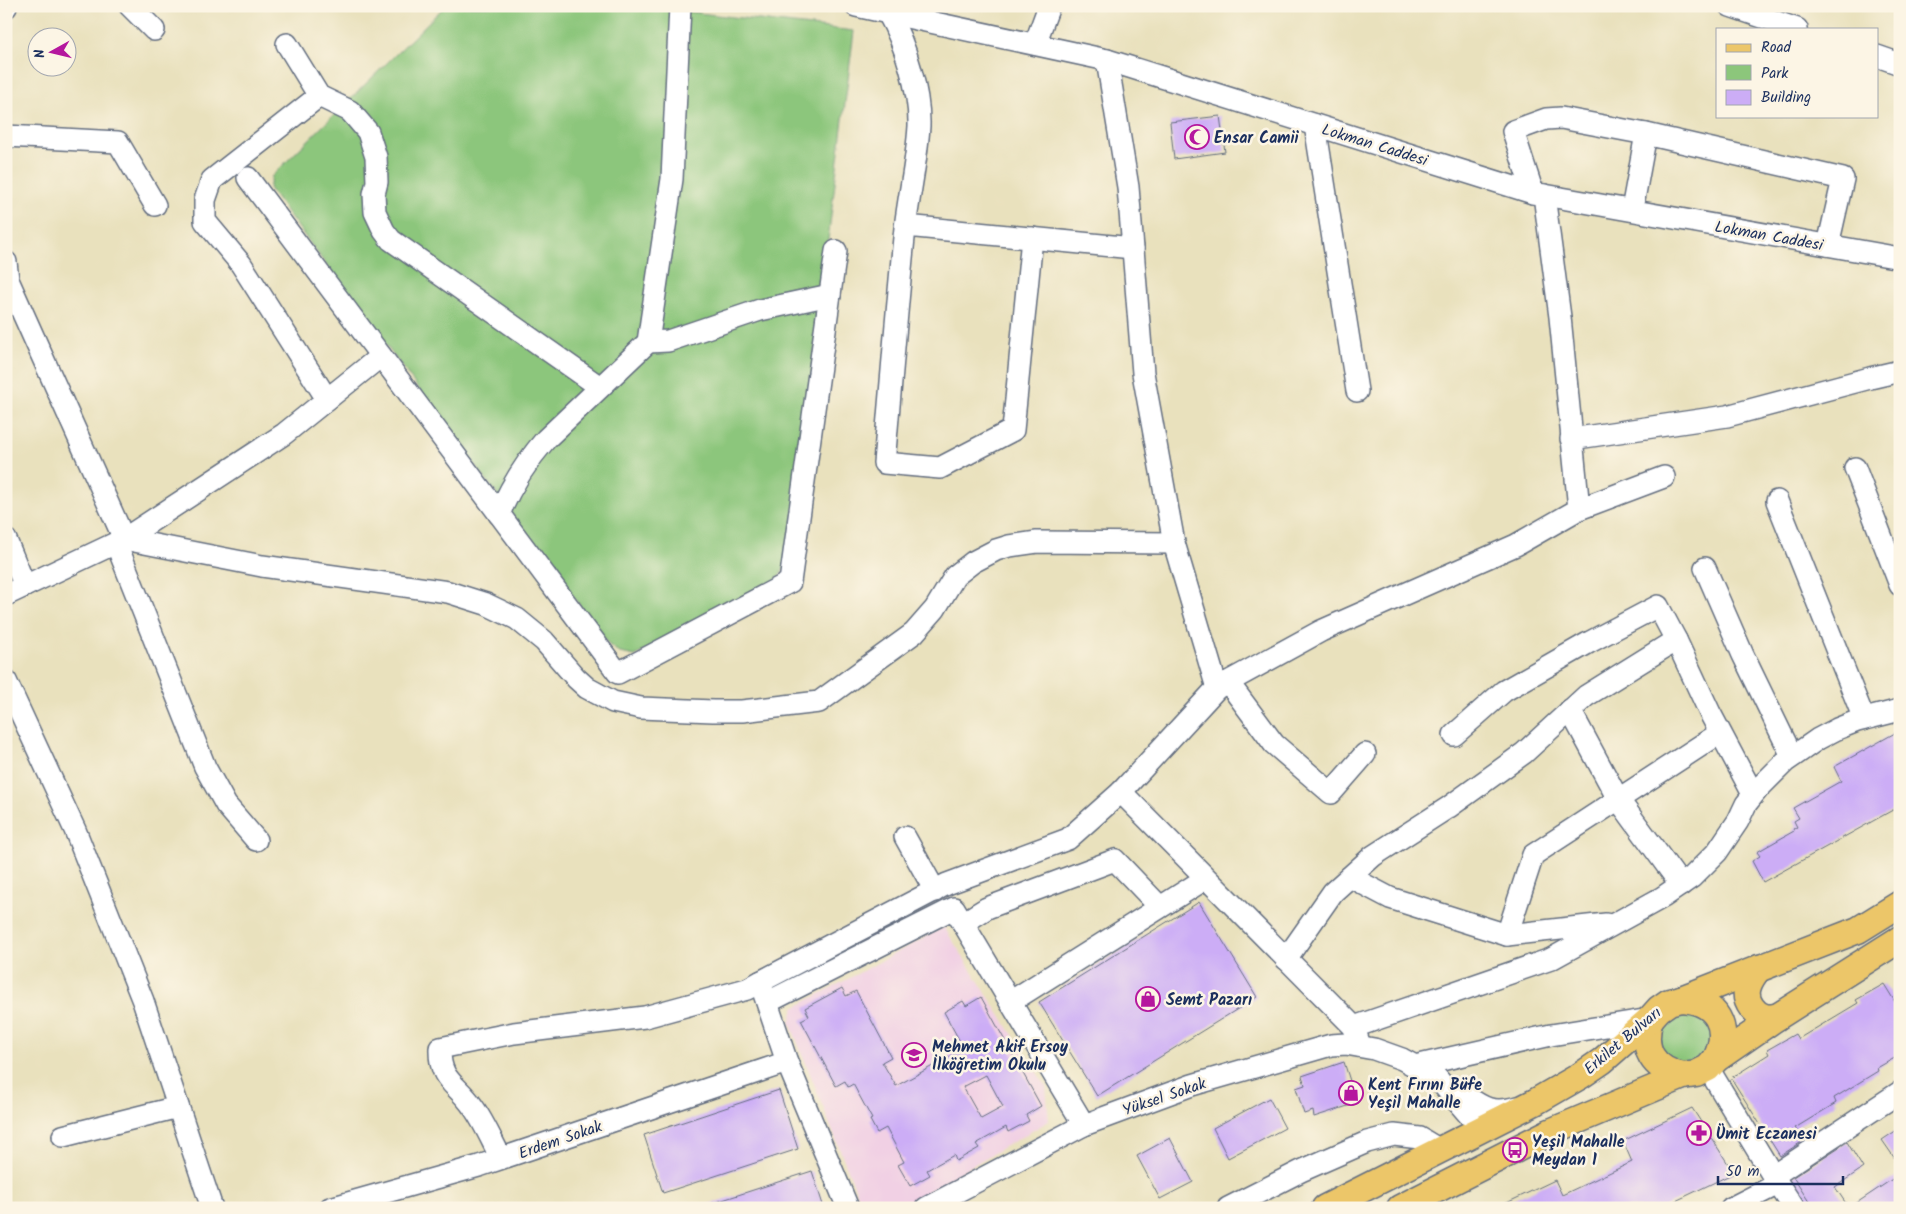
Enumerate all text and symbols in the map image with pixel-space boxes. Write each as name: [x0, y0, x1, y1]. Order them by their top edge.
north arrow: [28, 28, 78, 78]
legend: [1716, 28, 1878, 118]
text: Road: [1761, 36, 1792, 60]
text: N: [29, 48, 52, 60]
text: Park: [1761, 62, 1789, 86]
text: Building: [1761, 86, 1811, 110]
street label: Lokman Caddesi: [1319, 117, 1432, 174]
mosque icon: Ensar Camii: [1184, 124, 1210, 150]
place label: Ensar Camii: [1214, 126, 1300, 151]
street label: Lokman Caddesi: [1713, 215, 1826, 259]
shop icon: Semt Pazarı: [1135, 986, 1161, 1012]
place label: Semt Pazarı: [1166, 988, 1252, 1013]
street label: Erkilet Bulvarı: [1578, 1001, 1667, 1081]
place label: Mehmet Akif Ersoy İlköğretim Okulu: [932, 1035, 1069, 1078]
school or university icon: Mehmet Akif Ersoy İlköğretim Okulu: [901, 1042, 927, 1068]
street label: Yüksel Sokak: [1119, 1071, 1210, 1123]
place label: Kent Fırını Büfe Yeşil Mahalle: [1368, 1073, 1482, 1116]
shop icon: Kent Fırını Büfe Yeşil Mahalle: [1338, 1080, 1364, 1106]
street label: Erdem Sokak: [515, 1114, 606, 1166]
pharmacy icon: Ümit Eczanesi: [1686, 1120, 1712, 1146]
place label: Ümit Eczanesi: [1716, 1122, 1818, 1147]
place label: Yeşil Mahalle Meydan 1: [1532, 1130, 1625, 1173]
bus stop icon: Yeşil Mahalle Meydan 1: [1502, 1137, 1528, 1163]
scale bar: [1718, 1154, 1844, 1186]
text: 50 m: [1726, 1160, 1760, 1184]

